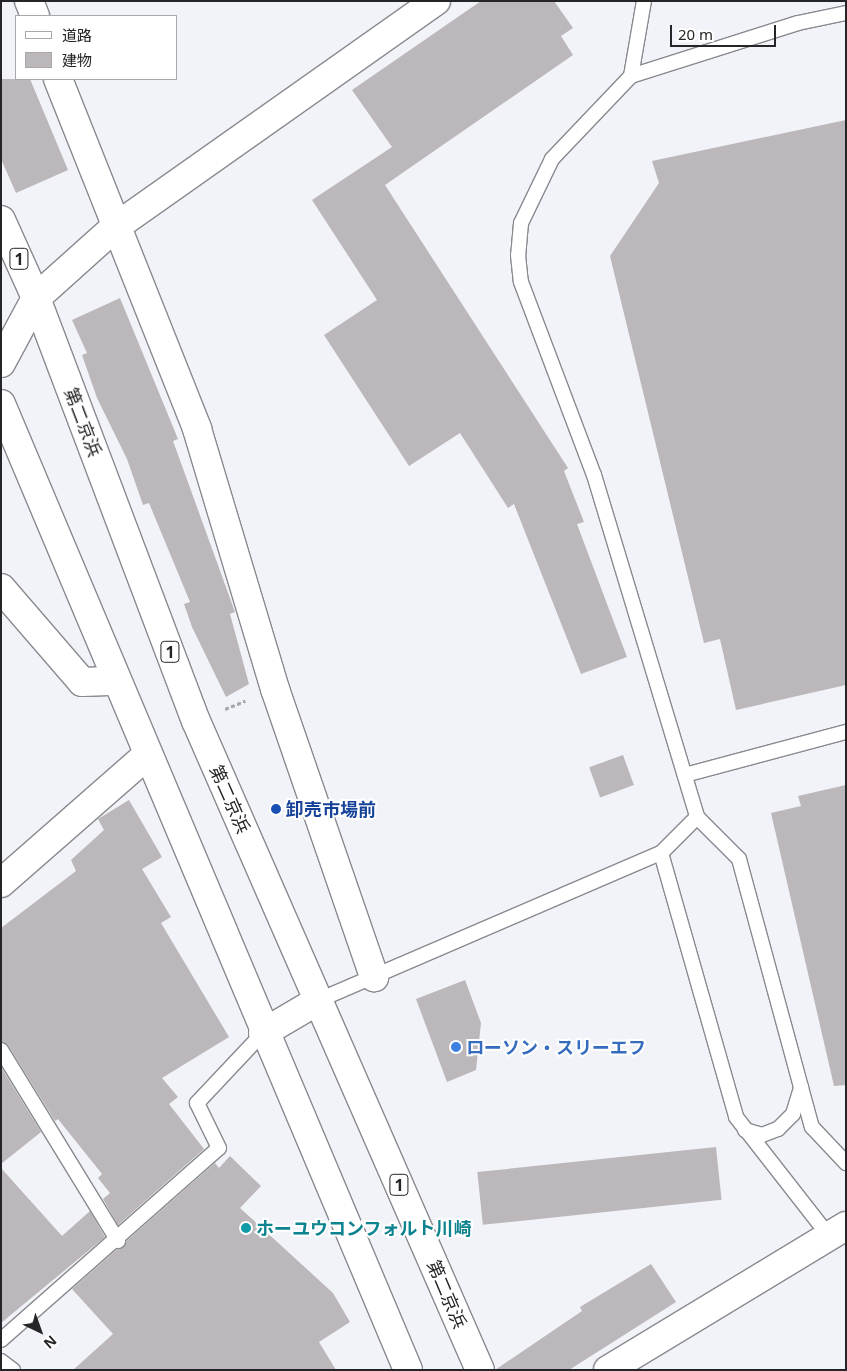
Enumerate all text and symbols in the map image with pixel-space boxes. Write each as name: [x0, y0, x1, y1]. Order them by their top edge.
legend: [15, 15, 178, 80]
scale bar: [672, 15, 778, 47]
text: 20 m: [678, 24, 713, 44]
text: 道路: [62, 25, 92, 45]
text: 建物: [62, 50, 92, 70]
road number: 1: [9, 245, 29, 272]
street label: 第二京浜: [60, 385, 106, 459]
road number: 1: [160, 638, 180, 666]
street label: 第二京浜: [205, 762, 255, 836]
place label: 卸売市場前: [286, 798, 376, 820]
marker: 卸売市場前: [270, 803, 282, 815]
place label: ローソン・スリーエフ: [466, 1036, 646, 1058]
marker: ローソン・スリーエフ: [450, 1041, 462, 1053]
road number: 1: [389, 1172, 409, 1198]
place label: ホーユウコンフォルト川崎: [256, 1217, 472, 1239]
marker: ホーユウコンフォルト川崎: [240, 1222, 252, 1234]
street label: 第二京浜: [423, 1257, 471, 1331]
north arrow: [15, 1306, 65, 1356]
text: N: [40, 1332, 61, 1353]

